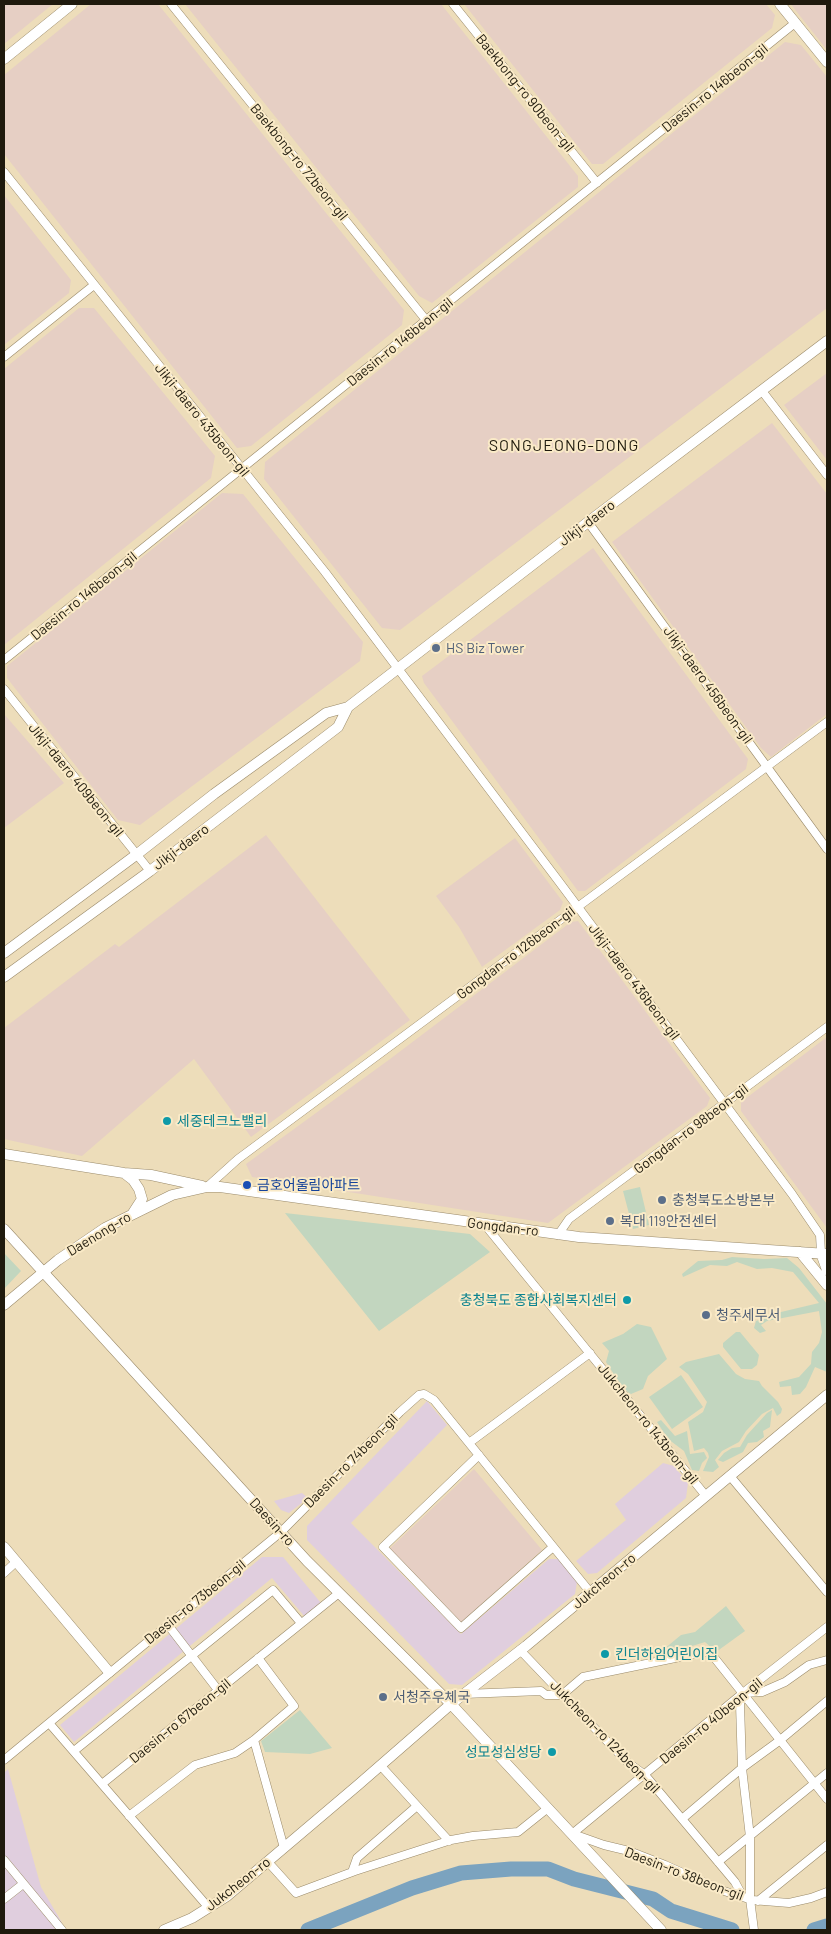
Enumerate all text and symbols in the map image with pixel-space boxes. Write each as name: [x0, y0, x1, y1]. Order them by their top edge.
street label: Baekbong-ro 90beon-gil: [472, 31, 578, 155]
street label: Daesin-ro 146beon-gil: [659, 40, 771, 136]
street label: Baekbong-ro 72beon-gil: [247, 100, 351, 224]
street label: Daesin-ro 146beon-gil: [344, 294, 456, 390]
street label: Jikji-daero 435beon-gil: [151, 360, 253, 480]
district label: SONGJEONG-DONG: [487, 436, 641, 456]
street label: Jikji-daero: [556, 496, 618, 550]
street label: Daesin-ro 146beon-gil: [28, 548, 140, 644]
street label: Jikji-daero 456beon-gil: [660, 623, 756, 747]
place label: HS Biz Tower: [446, 640, 524, 656]
marker: HS Biz Tower: [430, 642, 442, 654]
street label: Jikji-daero 409beon-gil: [25, 720, 127, 840]
street label: Jikji-daero: [150, 820, 212, 874]
street label: Gongdan-ro 126beon-gil: [453, 903, 579, 1003]
street label: Jikji-daero 436beon-gil: [585, 921, 683, 1043]
street label: Gongdan-ro 98beon-gil: [630, 1080, 752, 1178]
place label: 세중테크노밸리: [177, 1113, 267, 1129]
marker: 세중테크노밸리: [161, 1115, 173, 1127]
place label: 금호어울림아파트: [257, 1177, 360, 1193]
marker: 금호어울림아파트: [241, 1179, 253, 1191]
place label: 충청북도소방본부: [672, 1192, 775, 1208]
marker: 충청북도소방본부: [656, 1194, 668, 1206]
street label: Daenong-ro: [64, 1208, 134, 1260]
place label: 복대 119안전센터: [620, 1213, 717, 1229]
street label: Gongdan-ro: [466, 1214, 540, 1240]
marker: 복대 119안전센터: [604, 1215, 616, 1227]
place label: 충청북도 종합사회복지센터: [460, 1292, 617, 1308]
marker: 충청북도 종합사회복지센터: [621, 1294, 633, 1306]
place label: 청주세무서: [716, 1307, 780, 1323]
marker: 청주세무서: [700, 1309, 712, 1321]
street label: Jukcheon-ro 143beon-gil: [594, 1360, 702, 1488]
street label: Daesin-ro 74beon-gil: [301, 1411, 401, 1511]
street label: Daesin-ro: [246, 1494, 298, 1550]
street label: Jukcheon-ro: [569, 1550, 639, 1612]
street label: Daesin-ro 73beon-gil: [141, 1556, 249, 1648]
place label: 킨더하임어린이집: [615, 1646, 718, 1662]
marker: 킨더하임어린이집: [599, 1648, 611, 1660]
street label: Daesin-ro 40beon-gil: [656, 1674, 766, 1768]
street label: Daesin-ro 67beon-gil: [126, 1675, 234, 1767]
street label: Jukcheon-ro 124beon-gil: [547, 1677, 663, 1797]
place label: 서청주우체국: [393, 1689, 470, 1705]
marker: 서청주우체국: [377, 1691, 389, 1703]
place label: 성모성심성당: [465, 1744, 542, 1760]
marker: 성모성심성당: [546, 1746, 558, 1758]
street label: Daesin-ro 38beon-gil: [622, 1844, 746, 1904]
street label: Jukcheon-ro: [202, 1853, 274, 1915]

